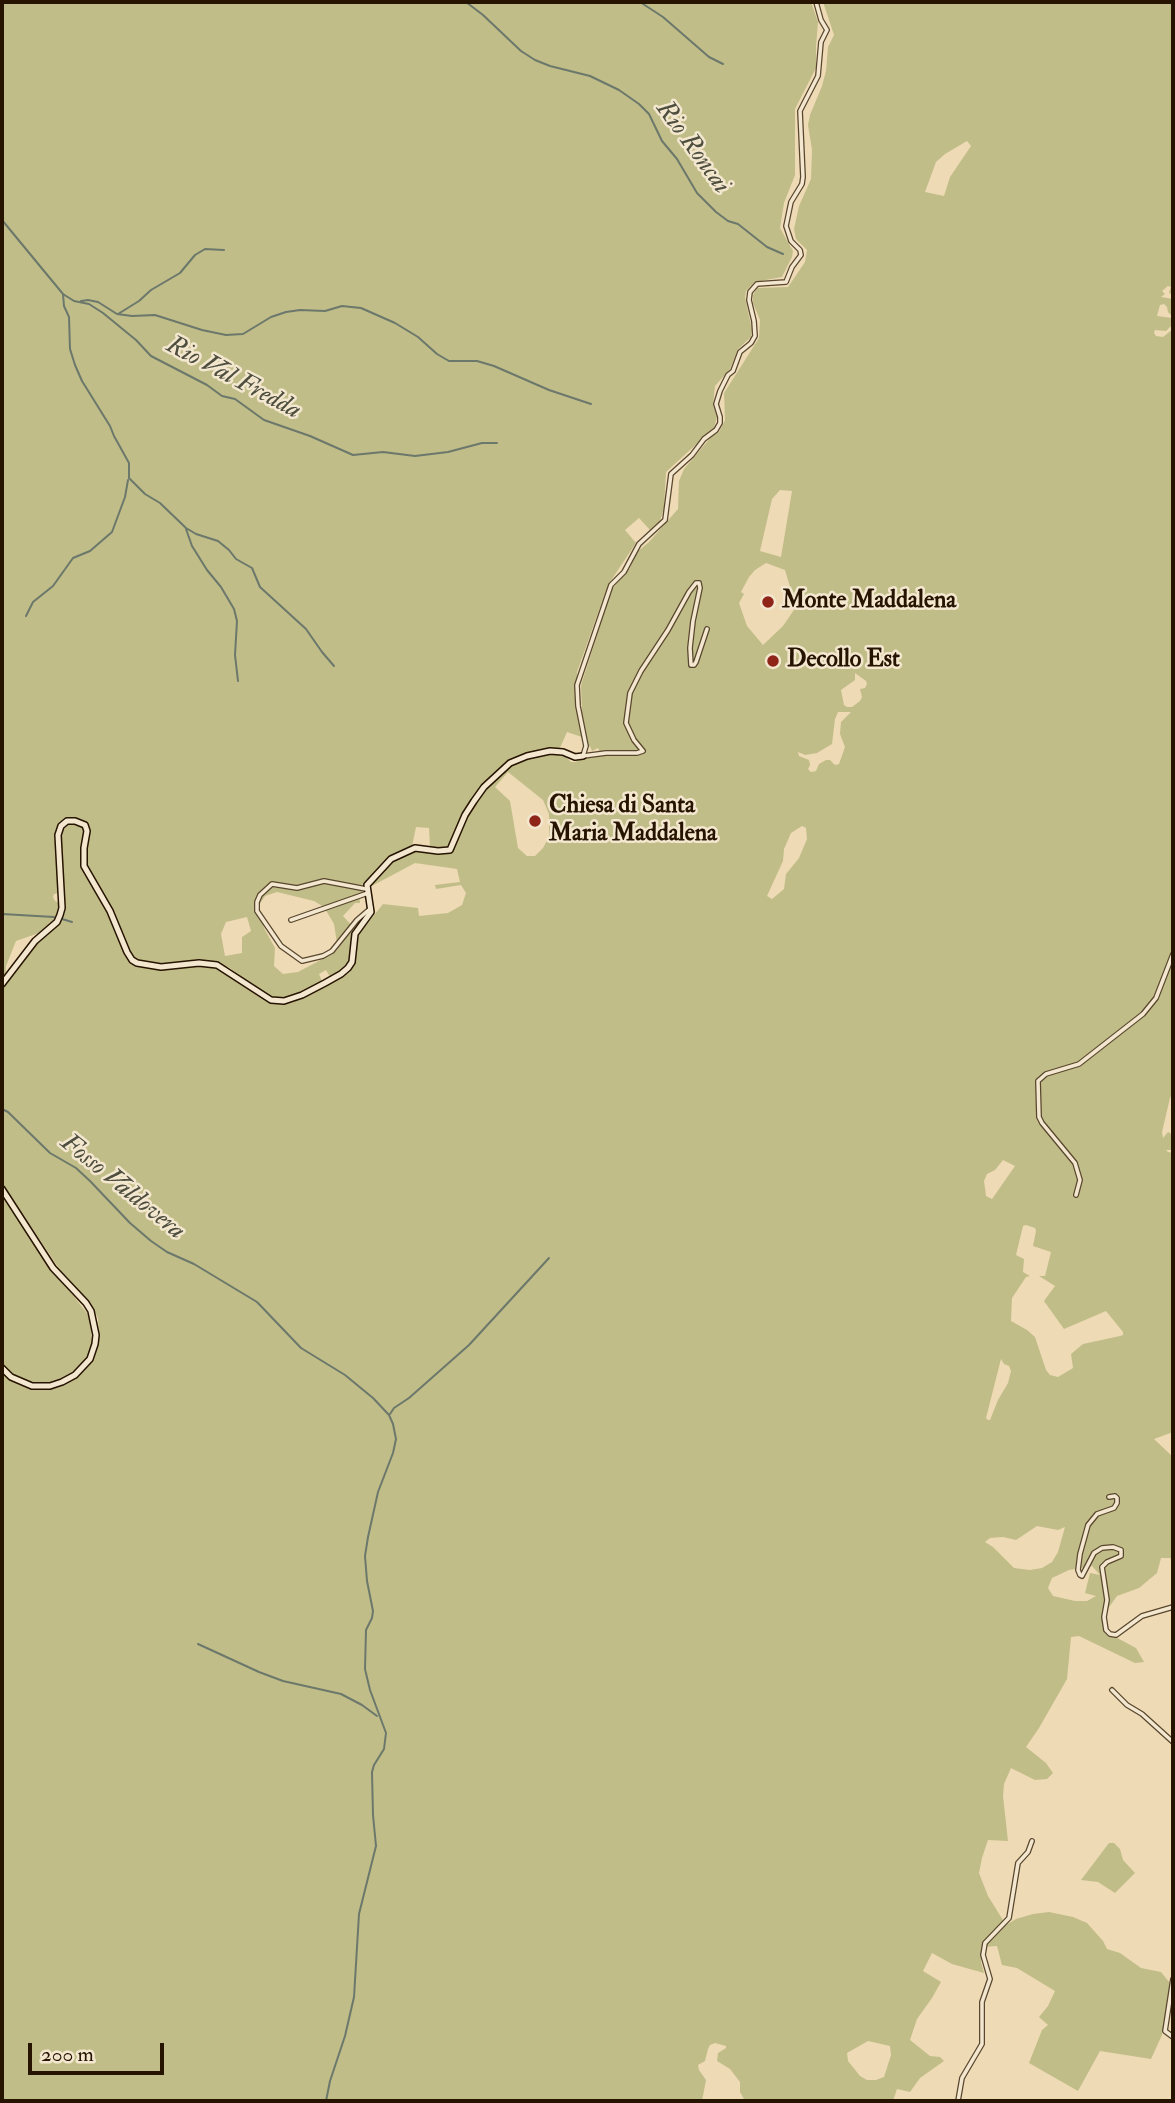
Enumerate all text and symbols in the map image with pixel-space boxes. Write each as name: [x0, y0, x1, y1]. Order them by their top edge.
water label: Rio Roncai: [648, 96, 736, 200]
water label: Rio Val Fredda: [160, 331, 306, 427]
place label: Monte Maddalena: [782, 588, 956, 616]
marker: Monte Maddalena: [760, 594, 776, 610]
place label: Decollo Est: [787, 647, 900, 675]
marker: Decollo Est: [765, 653, 781, 669]
place label: Chiesa di Santa Maria Maddalena: [549, 793, 717, 849]
marker: Chiesa di Santa Maria Maddalena: [527, 813, 543, 829]
water label: Fosso Valdovera: [53, 1128, 191, 1248]
scale bar: [32, 2030, 168, 2074]
text: 200 m: [41, 2041, 94, 2068]

